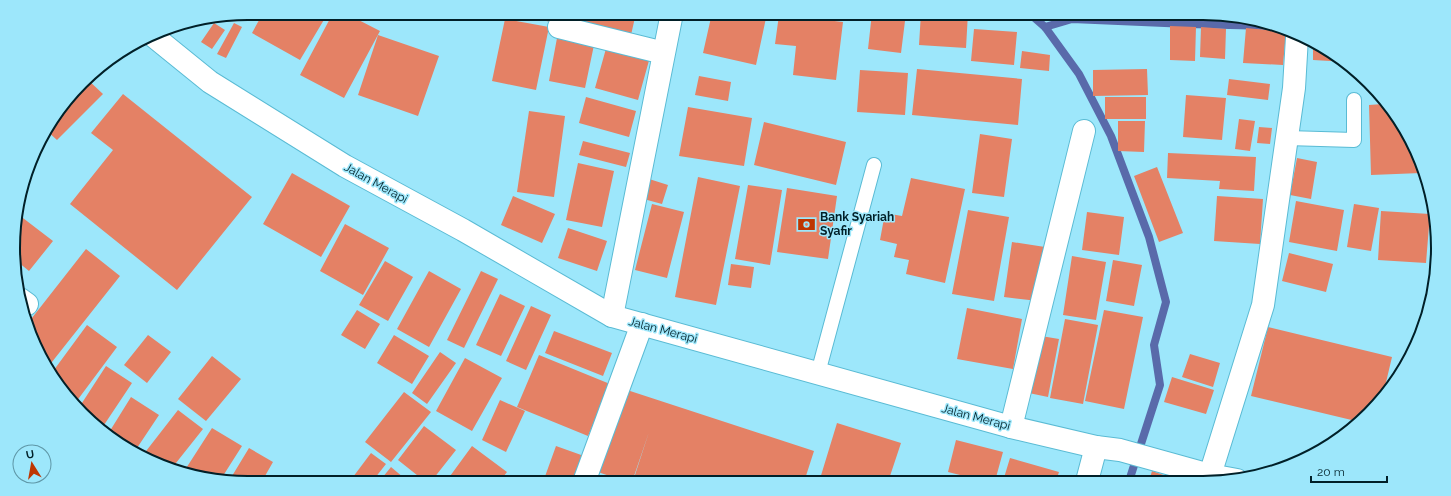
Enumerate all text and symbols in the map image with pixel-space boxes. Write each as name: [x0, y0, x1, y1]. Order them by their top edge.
street label: Jalan Merapi: [342, 160, 410, 206]
place label: Bank Syariah Syafir: [820, 210, 894, 238]
bank icon: Bank Syariah Syafir: [797, 214, 817, 234]
street label: Jalan Merapi: [627, 314, 699, 346]
street label: Jalan Merapi: [940, 401, 1012, 433]
north arrow: [12, 444, 52, 484]
text: U: [25, 448, 35, 462]
scale bar: [1311, 458, 1387, 484]
text: 20 m: [1317, 465, 1345, 479]

